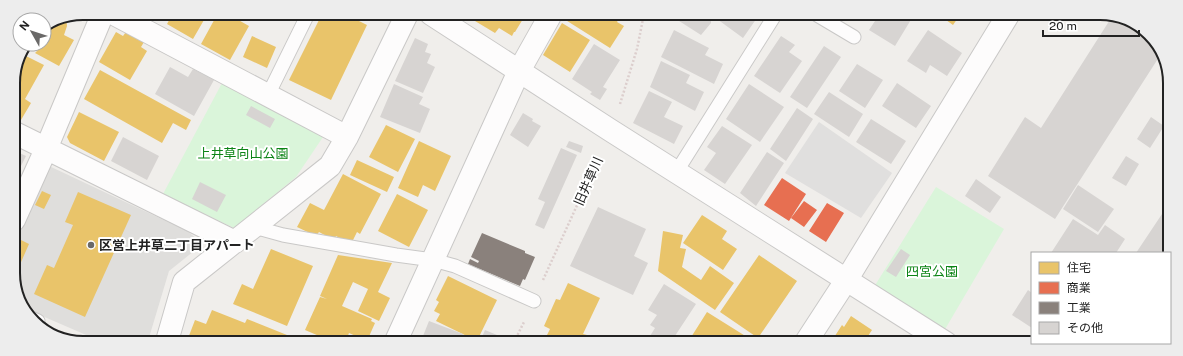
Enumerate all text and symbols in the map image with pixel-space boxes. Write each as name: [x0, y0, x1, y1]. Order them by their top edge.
north arrow: [12, 12, 52, 52]
scale bar: [1043, 12, 1139, 38]
text: N: [17, 19, 32, 33]
text: 20 m: [1049, 19, 1077, 33]
park label: 上井草向山公園: [197, 146, 289, 161]
street label: 旧井草川: [571, 154, 606, 208]
place label: 区営上井草二丁目アパート: [99, 238, 255, 253]
marker: 区営上井草二丁目アパート: [86, 240, 96, 250]
legend: [1031, 252, 1171, 344]
text: 住宅: [1067, 261, 1091, 275]
park label: 四宮公園: [906, 264, 958, 279]
text: 商業: [1067, 281, 1091, 295]
text: 工業: [1067, 301, 1091, 315]
text: その他: [1067, 321, 1103, 335]

